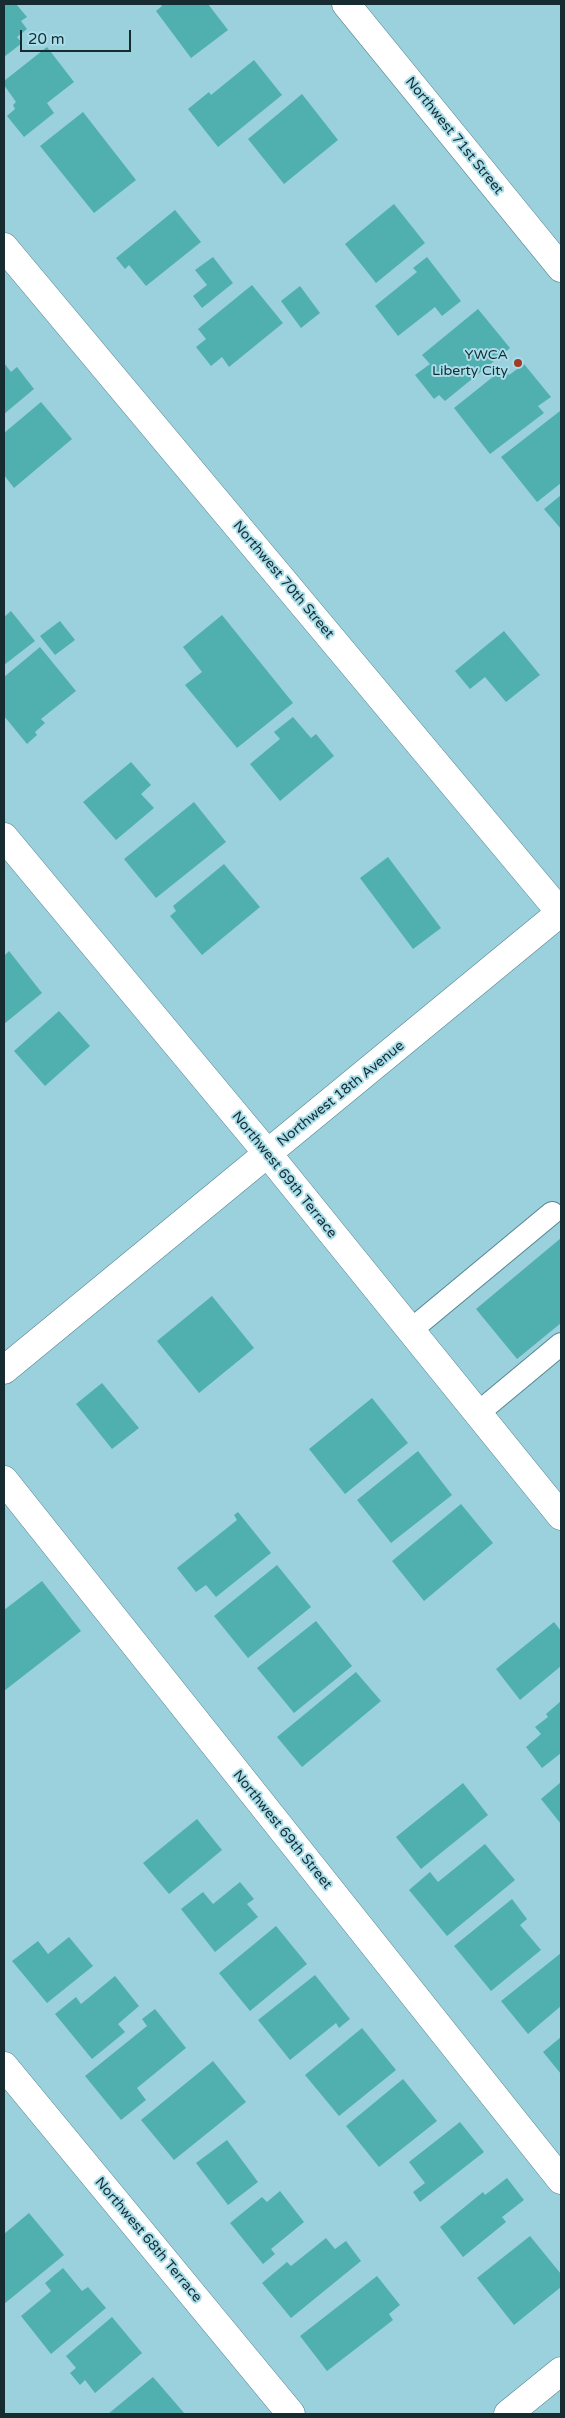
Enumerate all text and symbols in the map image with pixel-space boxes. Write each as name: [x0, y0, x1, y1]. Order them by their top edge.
scale bar: [22, 20, 134, 52]
text: 20 m: [28, 30, 65, 48]
street label: Northwest 71st Street: [401, 74, 507, 198]
place label: YWCA Liberty City: [432, 347, 508, 380]
marker: YWCA Liberty City: [512, 357, 524, 369]
street label: Northwest 70th Street: [229, 518, 337, 642]
street label: Northwest 18th Avenue: [274, 1038, 408, 1150]
street label: Northwest 69th Terrace: [228, 1108, 340, 1242]
street label: Northwest 69th Street: [229, 1767, 335, 1893]
street label: Northwest 68th Terrace: [91, 2174, 205, 2306]

